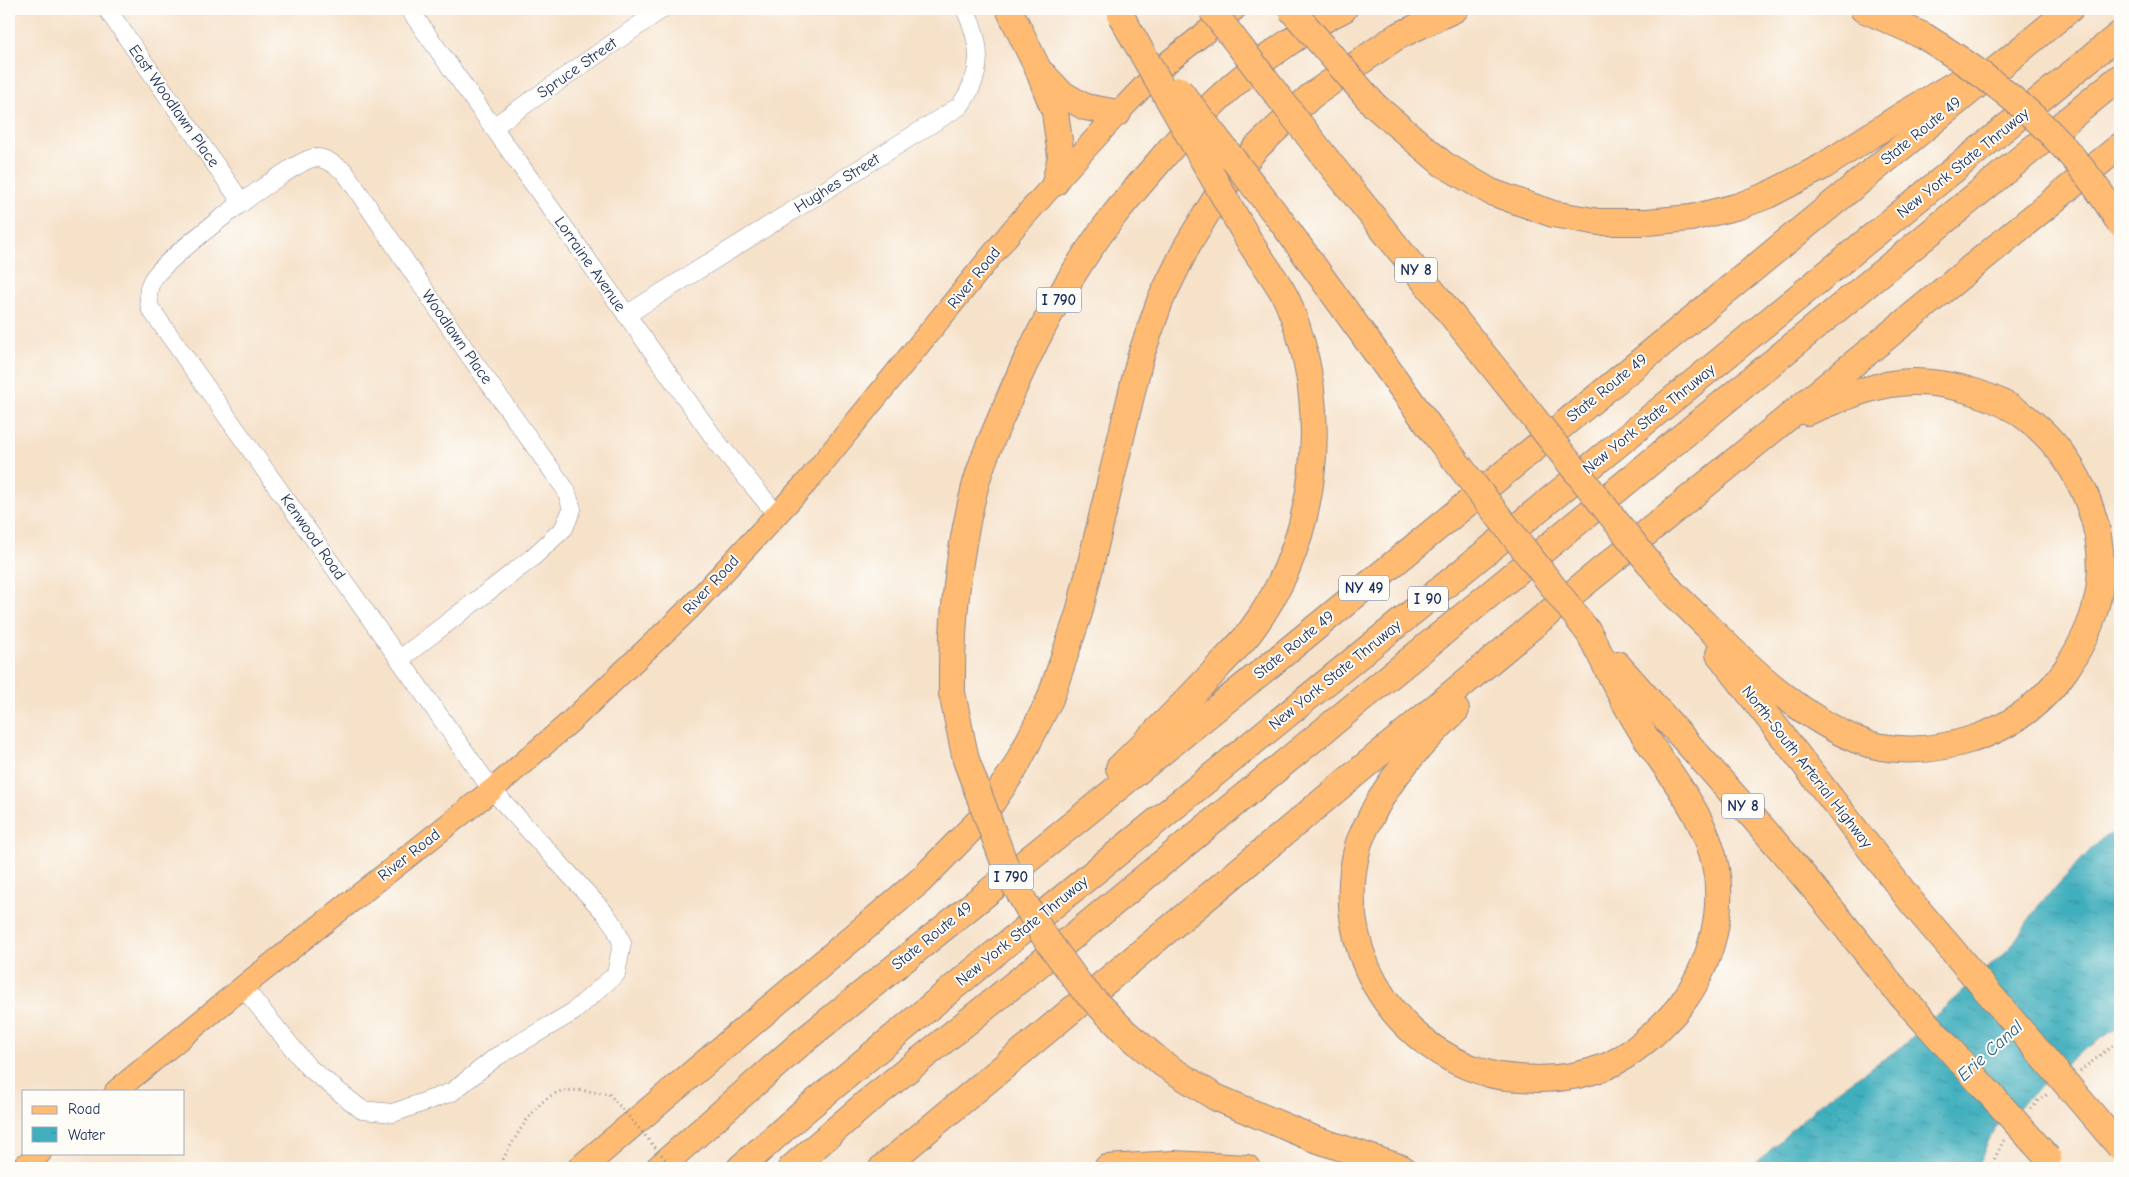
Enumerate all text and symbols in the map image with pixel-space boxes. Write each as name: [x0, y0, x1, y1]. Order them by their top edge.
street label: Spruce Street: [534, 34, 621, 102]
street label: East Woodlawn Place: [125, 41, 223, 171]
street label: State Route 49: [1877, 93, 1965, 169]
street label: New York State Thruway: [1893, 104, 2033, 222]
street label: Hughes Street: [791, 149, 883, 216]
street label: Lorraine Avenue: [551, 213, 629, 315]
street label: River Road: [944, 244, 1004, 312]
road number: NY 8: [1395, 258, 1437, 282]
street label: Woodlawn Place: [418, 287, 496, 387]
road number: I 790: [1036, 288, 1082, 312]
street label: State Route 49: [1563, 350, 1651, 426]
street label: New York State Thruway: [1579, 360, 1719, 478]
street label: Kenwood Road: [277, 491, 349, 583]
street label: River Road: [679, 552, 743, 618]
road number: NY 49: [1339, 576, 1389, 600]
road number: I 90: [1408, 586, 1448, 612]
street label: State Route 49: [1250, 607, 1338, 683]
street label: New York State Thruway: [1265, 616, 1405, 734]
street label: North-South Arterial Highway: [1738, 682, 1876, 852]
road number: NY 8: [1722, 794, 1764, 818]
street label: River Road: [374, 825, 444, 885]
road number: I 790: [988, 864, 1034, 890]
street label: New York State Thruway: [952, 872, 1092, 990]
street label: State Route 49: [888, 898, 976, 974]
water label: Erie Canal: [1953, 1016, 2028, 1086]
legend: [22, 1090, 185, 1154]
text: Road: [68, 1100, 100, 1118]
text: Water: [68, 1126, 105, 1144]

